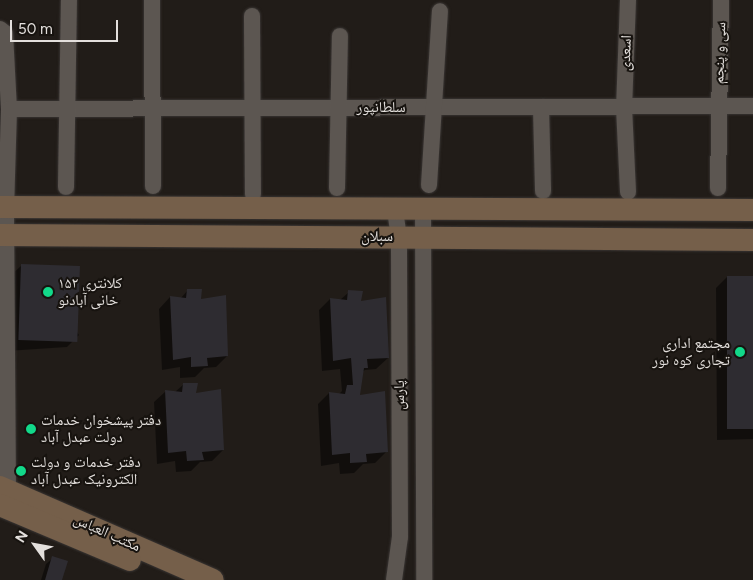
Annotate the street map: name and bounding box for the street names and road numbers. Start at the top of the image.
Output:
street label: سی و پنجم [710,22,730,84]
street label: اسعدی [616,35,636,71]
street label: سلطانپور [356,99,406,117]
street label: سبلان [361,228,393,246]
street label: پارس [391,380,409,410]
street label: مکتب العباس [71,510,143,556]

